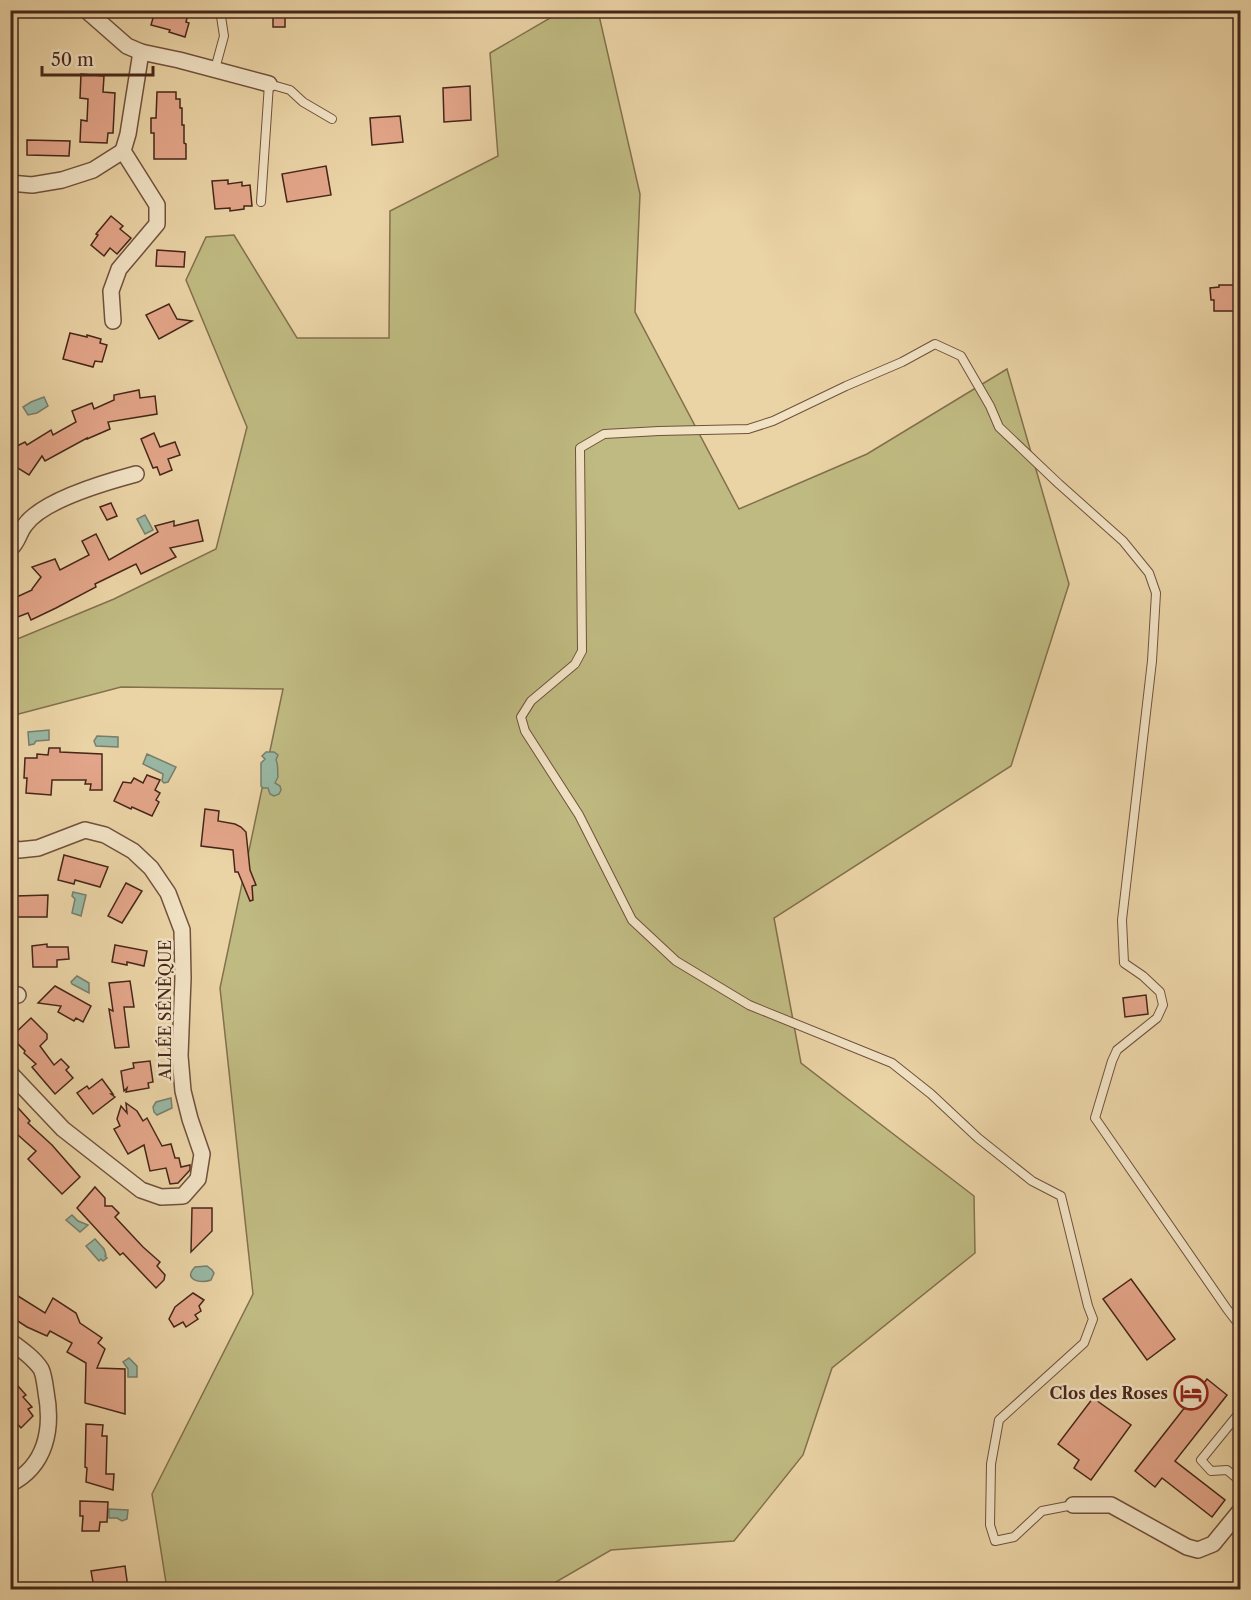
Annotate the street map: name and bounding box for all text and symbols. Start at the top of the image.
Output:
scale bar [42,39,153,77]
text: 50 m [51,49,94,71]
street label: ALLÉE SÉNÈQUE [155,940,175,1081]
hotel icon: Clos des Roses [1173,1375,1209,1411]
place label: Clos des Roses [1049,1383,1168,1403]

